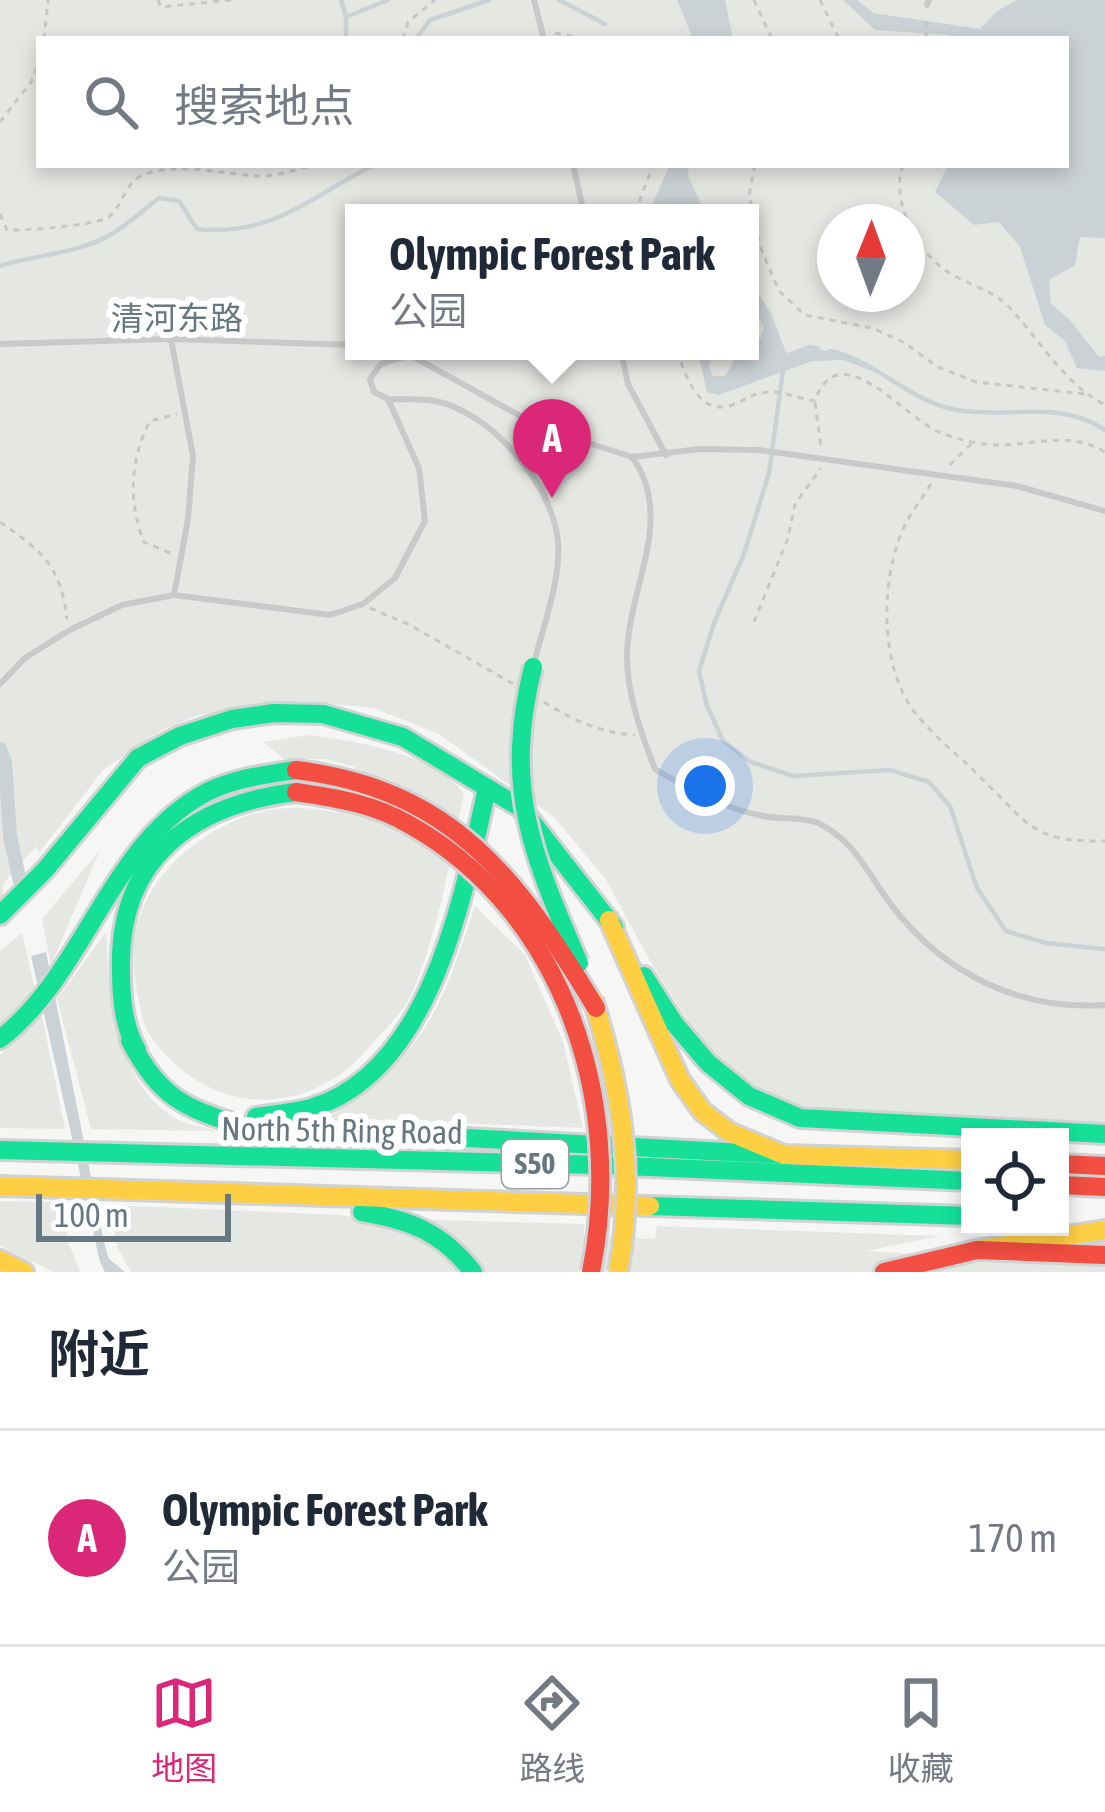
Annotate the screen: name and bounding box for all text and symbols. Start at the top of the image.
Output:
search box [36,36,1069,168]
icon: search [78,69,144,135]
text: 搜索地点 [174,80,354,132]
popup [345,204,759,360]
north arrow [817,204,925,312]
text: Olympic Forest Park [389,228,715,280]
text: 公园 [389,289,467,333]
street label: 清河东路 [111,299,243,337]
pin: A [513,399,591,498]
your location [675,756,735,816]
street label: North 5th Ring Road [221,1109,463,1151]
map controls [961,1128,1069,1236]
button: locate [961,1128,1069,1236]
road number: S50 [502,1140,568,1188]
scale bar [36,1188,231,1241]
text: 100 m [54,1196,129,1234]
text: 附近 [48,1324,150,1383]
text: Olympic Forest Park [162,1484,487,1536]
text: A [77,1516,97,1560]
text: 170 m [969,1516,1057,1560]
text: 公园 [162,1545,240,1589]
tab: 地图 [151,1670,217,1790]
tab: 路线 [519,1670,585,1790]
tab: 收藏 [888,1670,954,1790]

